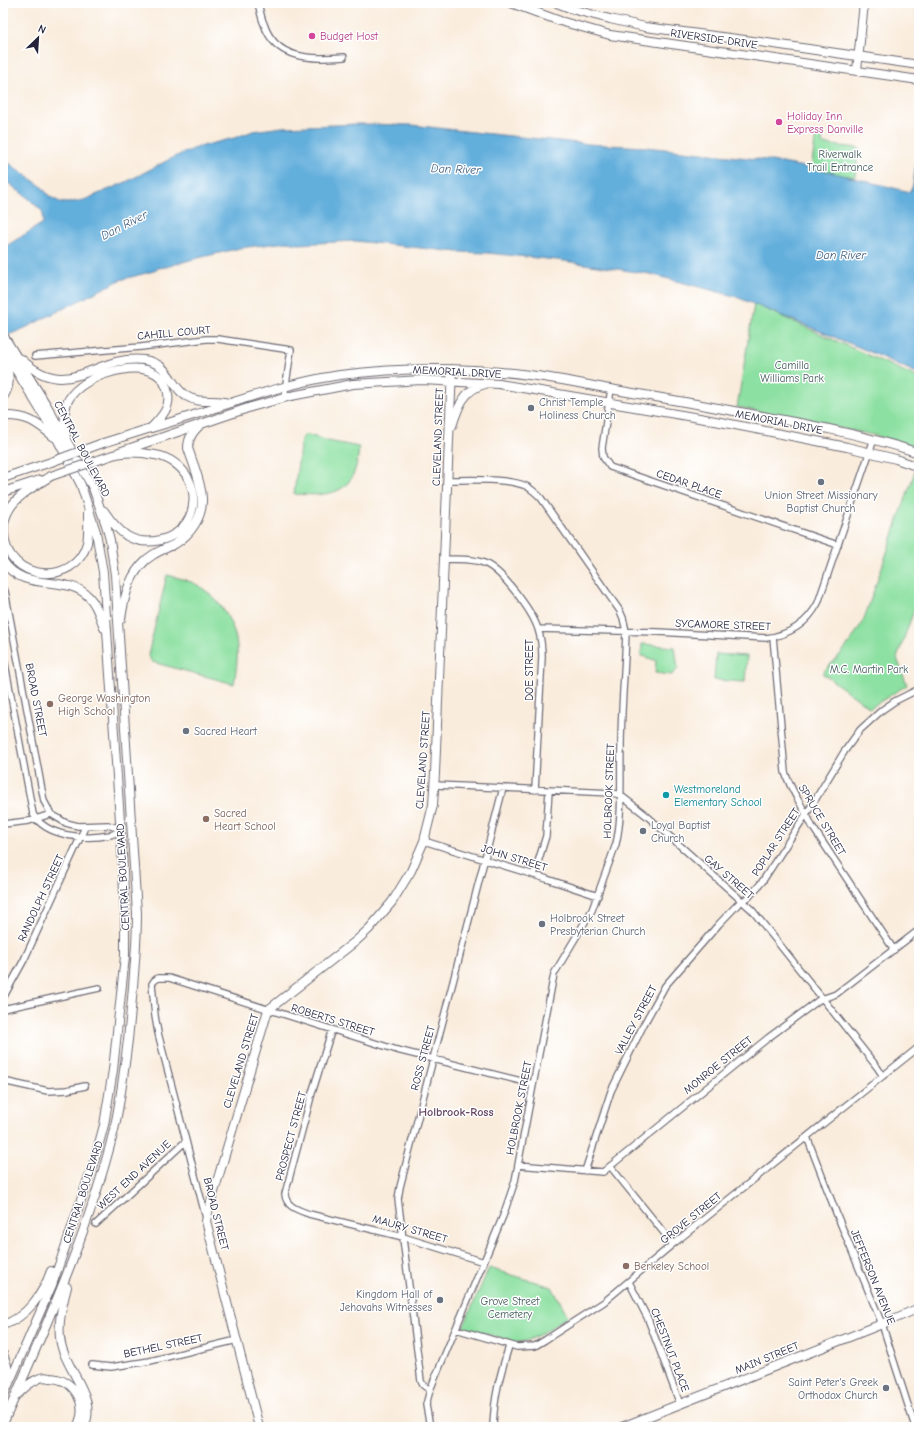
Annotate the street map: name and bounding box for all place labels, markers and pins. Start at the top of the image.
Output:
place label: Budget Host [320,30,379,43]
marker: Budget Host [307,31,317,41]
place label: Holiday Inn Express Danville [787,110,864,136]
marker: Holiday Inn Express Danville [774,117,784,127]
place label: Christ Temple Holiness Church [539,396,616,422]
marker: Christ Temple Holiness Church [526,403,536,413]
marker: Union Street Missionary Baptist Church [816,477,826,487]
place label: Union Street Missionary Baptist Church [764,489,878,515]
place label: George Washington High School [58,692,150,718]
marker: George Washington High School [45,699,55,709]
place label: Sacred Heart [194,725,258,738]
marker: Sacred Heart [181,726,191,736]
place label: Westmoreland Elementary School [674,783,762,809]
marker: Westmoreland Elementary School [661,790,671,800]
place label: Sacred Heart School [214,807,276,833]
marker: Sacred Heart School [201,814,211,824]
place label: Loyal Baptist Church [651,819,711,845]
marker: Loyal Baptist Church [638,826,648,836]
place label: Holbrook Street Presbyterian Church [550,912,645,938]
marker: Holbrook Street Presbyterian Church [537,919,547,929]
place label: Berkeley School [634,1260,709,1273]
marker: Berkeley School [621,1261,631,1271]
place label: Kingdom Hall of Jehovahs Witnesses [340,1288,433,1314]
marker: Kingdom Hall of Jehovahs Witnesses [435,1295,445,1305]
place label: Saint Peter's Greek Orthodox Church [788,1376,879,1402]
marker: Saint Peter's Greek Orthodox Church [881,1383,891,1393]

